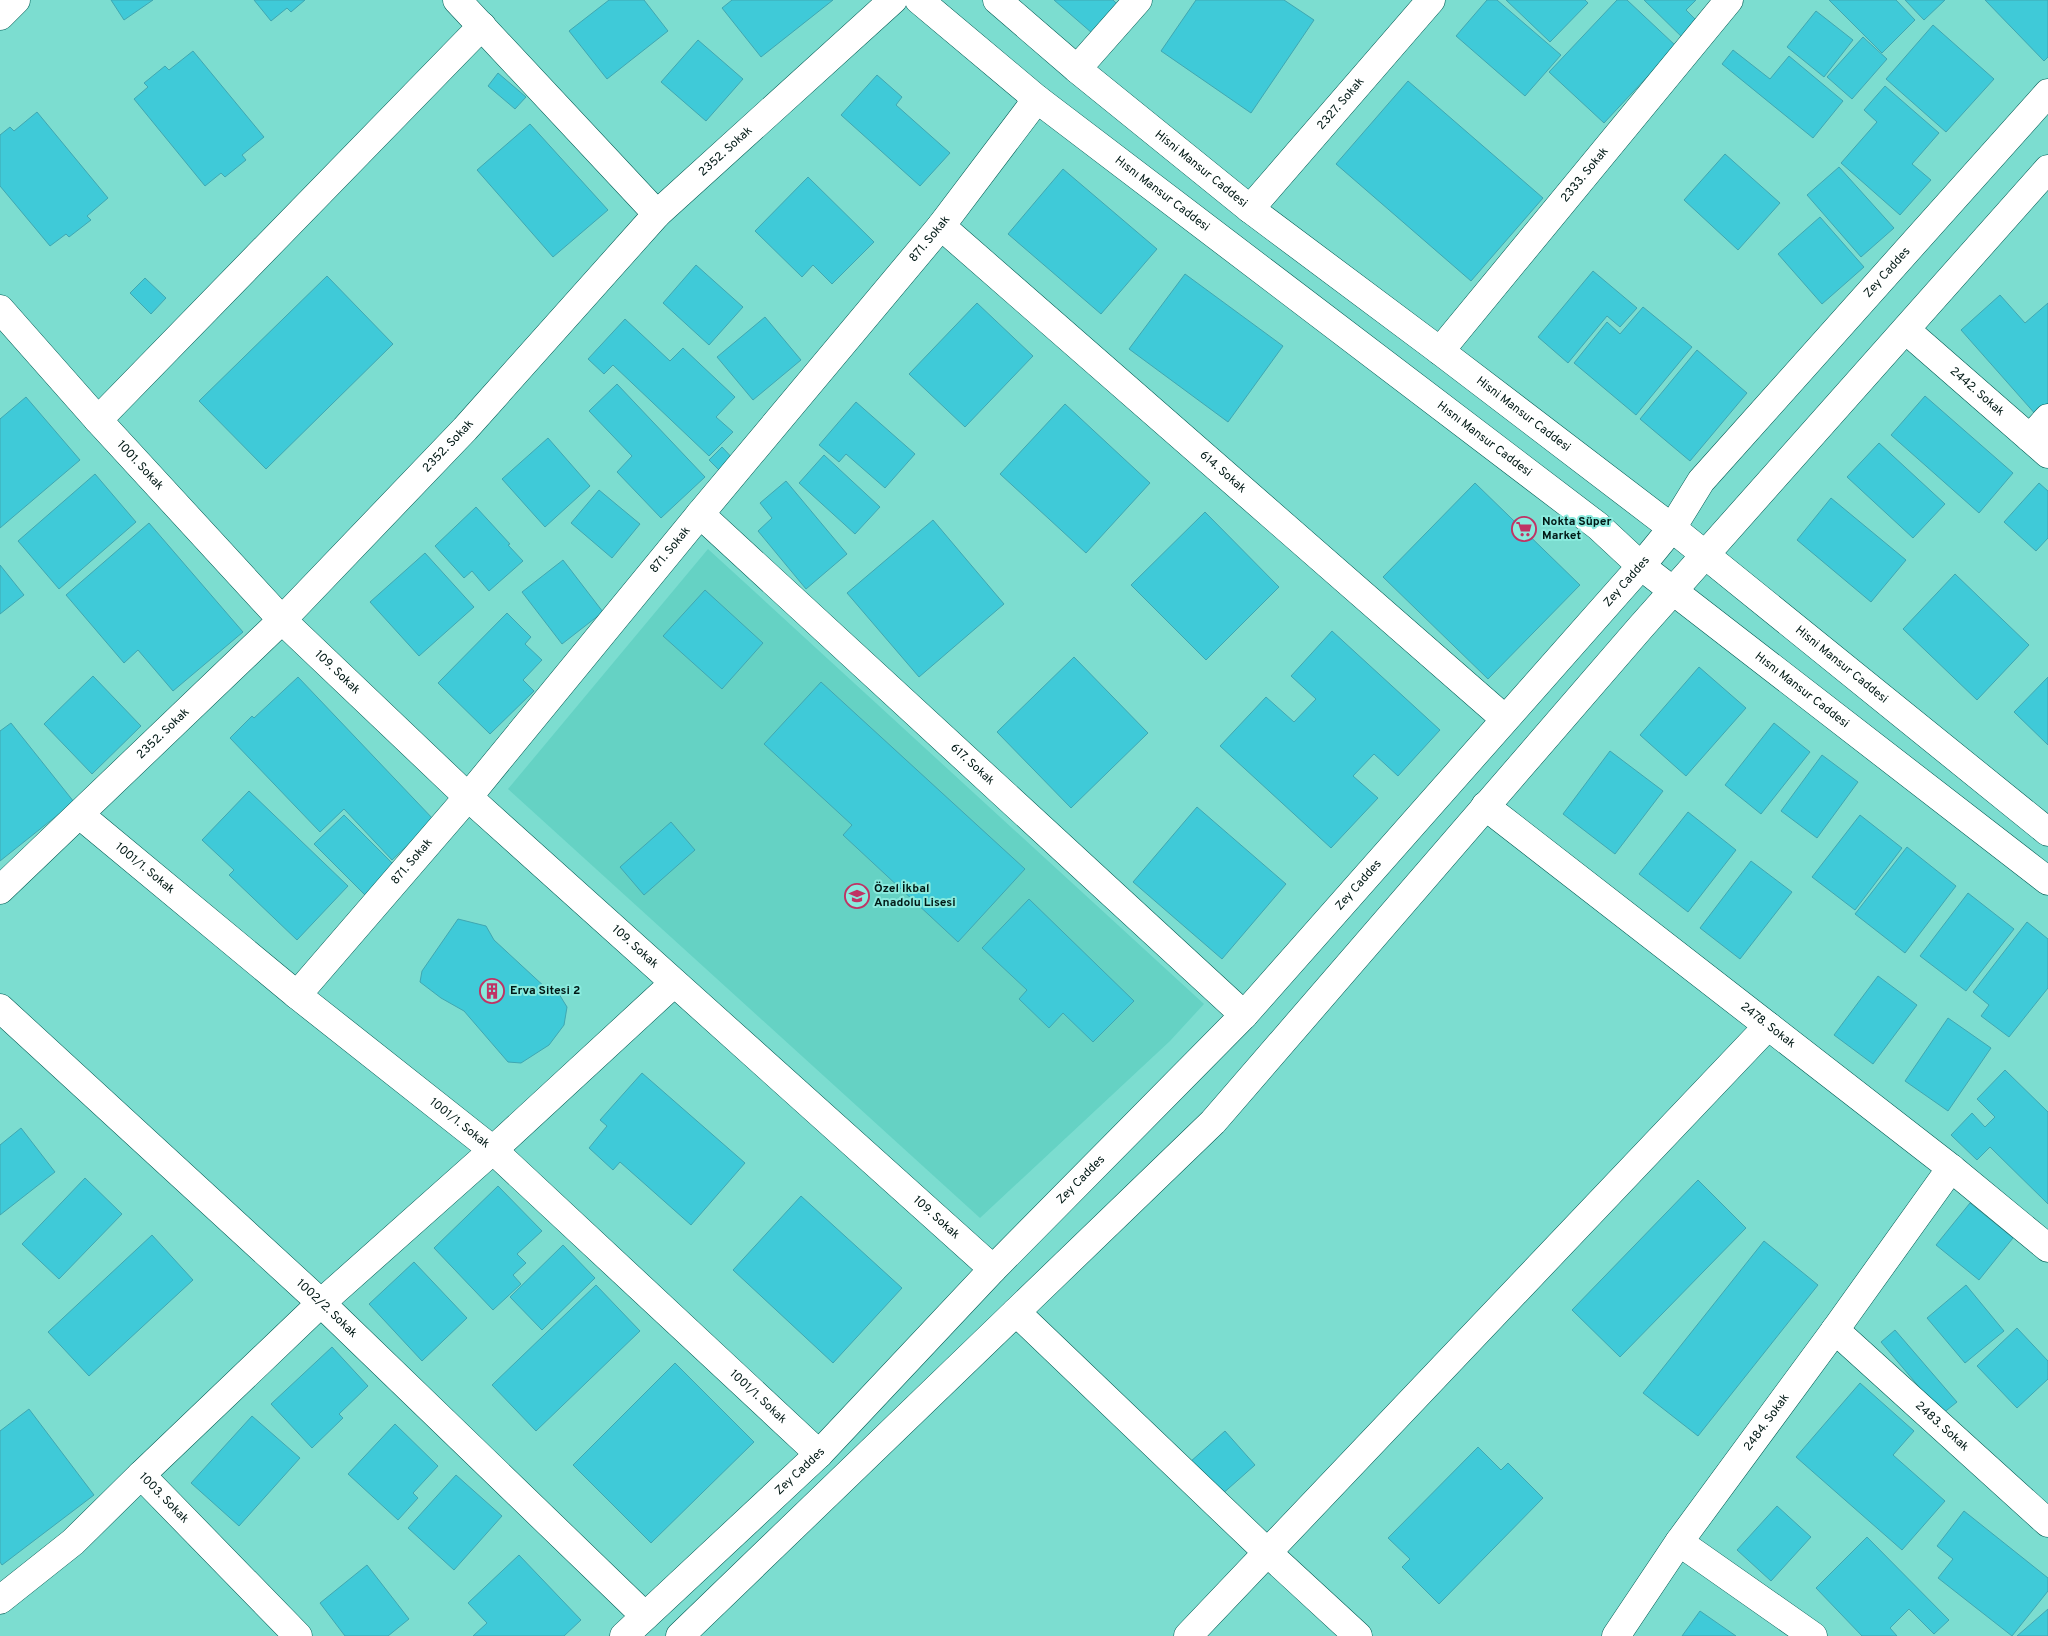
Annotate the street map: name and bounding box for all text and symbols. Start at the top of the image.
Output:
street label: 2327. Sokak [1314,74,1368,134]
street label: 2352. Sokak [695,123,756,180]
street label: Hisni Mansur Caddesi [1151,127,1251,212]
street label: 2333. Sokak [1557,144,1612,206]
street label: Hısnı Mansur Caddesi [1111,153,1213,235]
street label: 871. Sokak [906,212,954,266]
street label: Zey Caddes [1861,244,1914,301]
street label: 2442. Sokak [1946,364,2007,420]
street label: Hisni Mansur Caddesi [1473,373,1574,456]
street label: Hısnı Mansur Caddesi [1434,398,1535,481]
street label: 2352. Sokak [419,416,477,476]
street label: 1001. Sokak [113,437,167,494]
street label: 614. Sokak [1196,447,1249,497]
place label: Nokta Süper Market [1542,514,1612,544]
supermarket icon: Nokta Süper Market [1511,516,1537,542]
street label: 871. Sokak [647,523,694,577]
street label: Zey Caddes [1600,553,1654,611]
street label: Hisni Mansur Caddesi [1792,623,1891,707]
street label: 109. Sokak [311,647,363,698]
street label: Hısnı Mansur Caddesi [1751,649,1852,732]
street label: 2352. Sokak [133,705,193,763]
street label: 617. Sokak [947,740,998,789]
street label: 871. Sokak [388,835,436,888]
street label: 1001/1. Sokak [112,839,178,898]
street label: Zey Caddes [1332,856,1385,914]
place label: Özel İkbal Anadolu Lisesi [874,881,956,911]
school or university icon: Özel İkbal Anadolu Lisesi [844,883,870,909]
street label: 109. Sokak [608,922,662,972]
building icon: Erva Sitesi 2 [479,978,505,1004]
place label: Erva Sitesi 2 [510,983,580,999]
street label: 2478. Sokak [1737,999,1799,1052]
street label: 1001/1. Sokak [426,1095,493,1152]
street label: Zey Caddes [1053,1152,1109,1208]
street label: 109. Sokak [909,1193,963,1243]
street label: 1002/2. Sokak [293,1276,361,1342]
street label: 1001/1. Sokak [726,1366,790,1428]
street label: 2484. Sokak [1740,1391,1793,1454]
street label: 2483. Sokak [1911,1398,1972,1455]
street label: Zey Caddes [772,1444,829,1499]
street label: 1003. Sokak [135,1469,192,1527]

